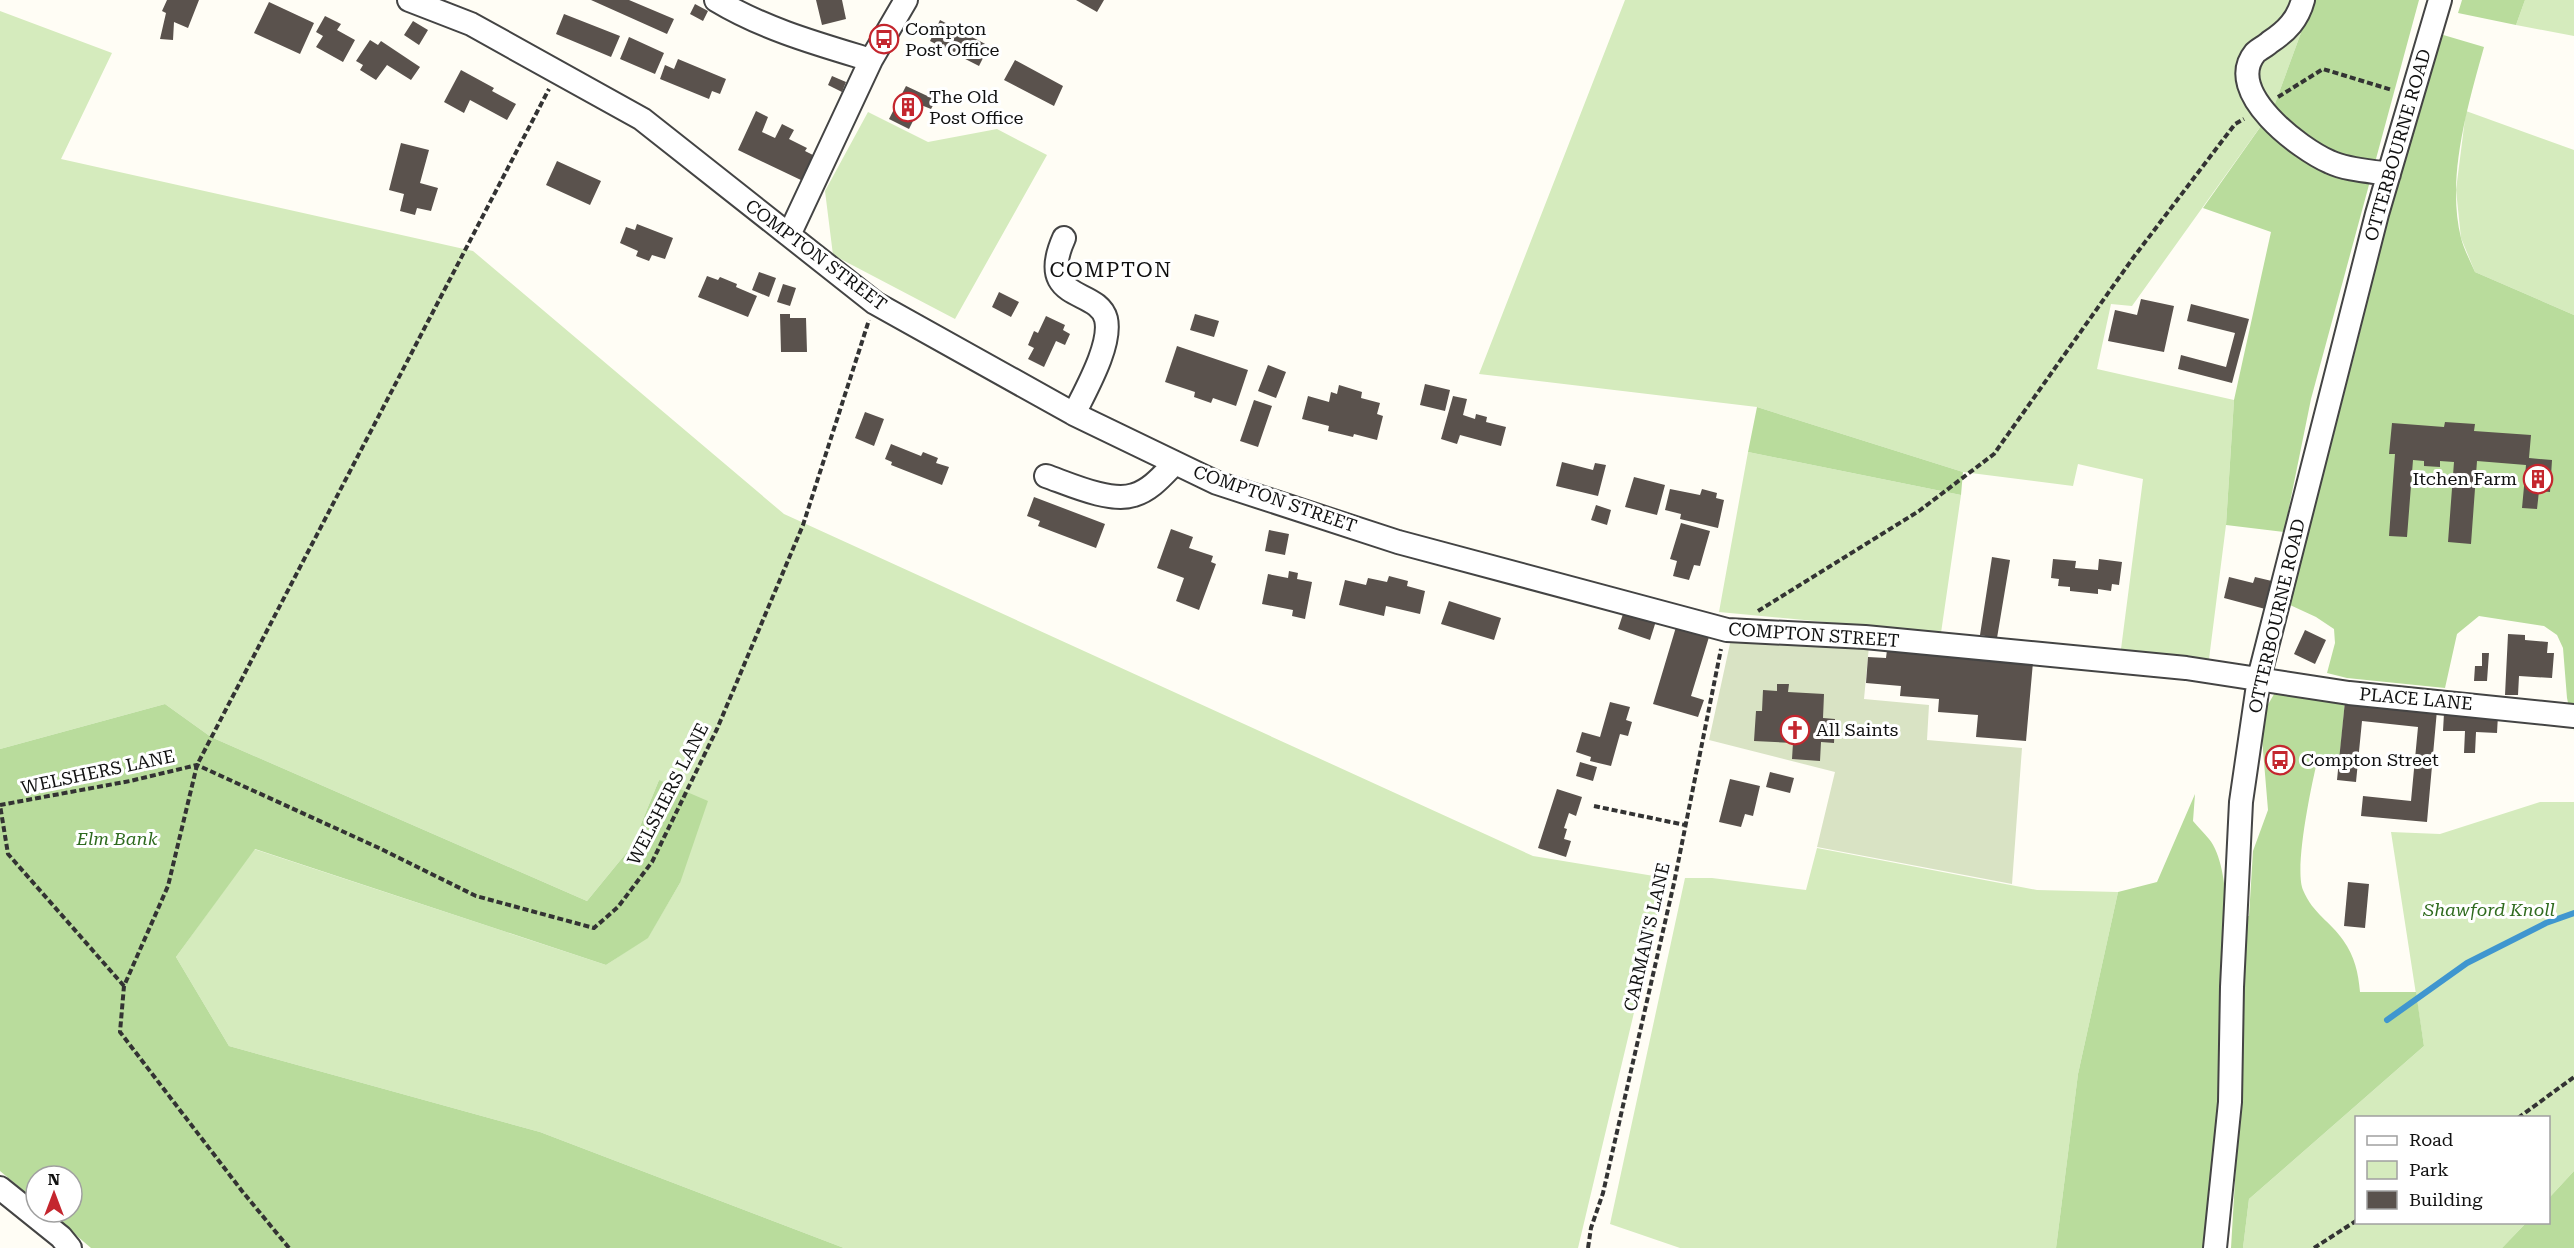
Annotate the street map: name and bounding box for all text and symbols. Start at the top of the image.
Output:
place label: Compton Post Office [905,18,999,60]
bus stop icon: Compton Post Office [868,23,900,55]
street label: OTTERBOURNE ROAD [2360,46,2435,243]
place label: The Old Post Office [929,86,1023,128]
building icon: The Old Post Office [892,91,924,123]
street label: COMPTON STREET [741,195,891,315]
district label: COMPTON [1049,258,1173,282]
street label: COMPTON STREET [1191,461,1360,536]
building icon: Itchen Farm [2522,463,2554,495]
place label: Itchen Farm [2413,468,2517,489]
street label: OTTERBOURNE ROAD [2244,517,2309,715]
street label: COMPTON STREET [1728,618,1900,651]
street label: PLACE LANE [2359,683,2474,714]
church icon: All Saints [1779,714,1811,746]
street label: WELSHERS LANE [623,719,712,868]
place label: All Saints [1816,719,1898,740]
bus stop icon: Compton Street [2264,744,2296,776]
street label: WELSHERS LANE [19,745,177,798]
place label: Compton Street [2301,749,2439,770]
park label: Elm Bank [75,828,158,849]
street label: CARMAN'S LANE [1619,861,1674,1013]
park label: Shawford Knoll [2422,899,2555,920]
legend [2355,1116,2550,1224]
text: Road [2409,1129,2454,1150]
text: Park [2409,1159,2449,1180]
north arrow [24,1164,84,1224]
text: N [48,1170,60,1189]
text: Building [2409,1189,2483,1210]

